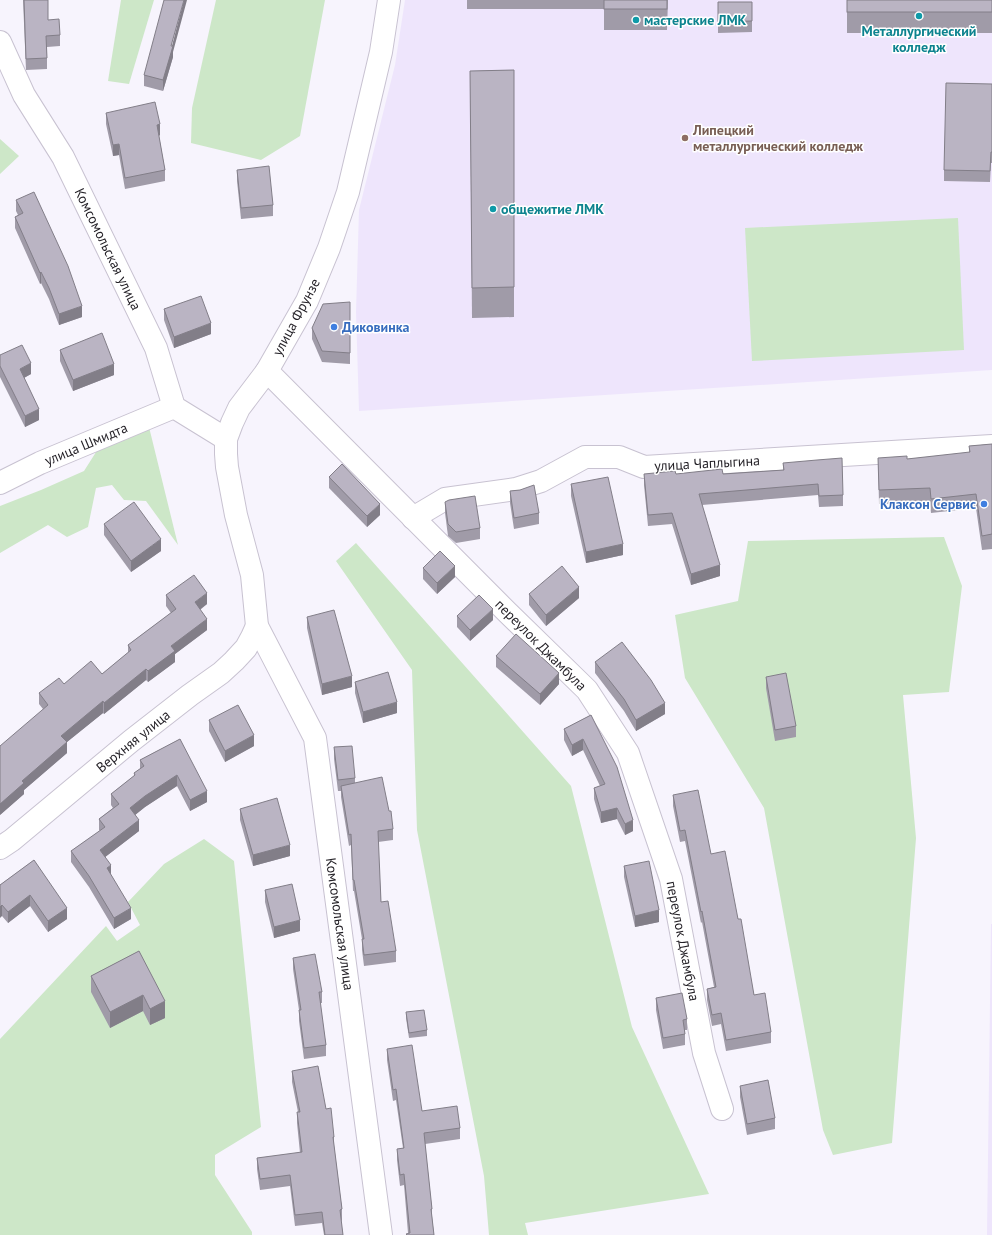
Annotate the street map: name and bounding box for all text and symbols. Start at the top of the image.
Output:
place label: мастерские ЛМК [644,11,747,29]
marker: Металлургический колледж [914,11,924,21]
marker: мастерские ЛМК [631,15,641,25]
place label: Металлургический колледж [862,22,976,56]
place label: Липецкий металлургический колледж [692,121,863,155]
marker: Липецкий металлургический колледж [680,133,690,143]
street label: Комсомольская улица [71,185,145,313]
place label: общежитие ЛМК [501,200,604,218]
marker: общежитие ЛМК [488,204,498,214]
street label: улица Фрунзе [268,275,324,359]
place label: Диковинка [342,318,410,336]
marker: Диковинка [329,322,339,332]
street label: улица Шмидта [42,418,130,470]
street label: улица Чаплыгина [654,451,760,475]
place label: Клаксон Сервис [880,495,976,513]
marker: Клаксон Сервис [979,499,989,509]
street label: переулок Джамбула [491,595,591,695]
street label: Верхняя улица [92,706,174,776]
street label: Комсомольская улица [322,857,358,991]
street label: переулок Джамбула [663,879,704,1003]

